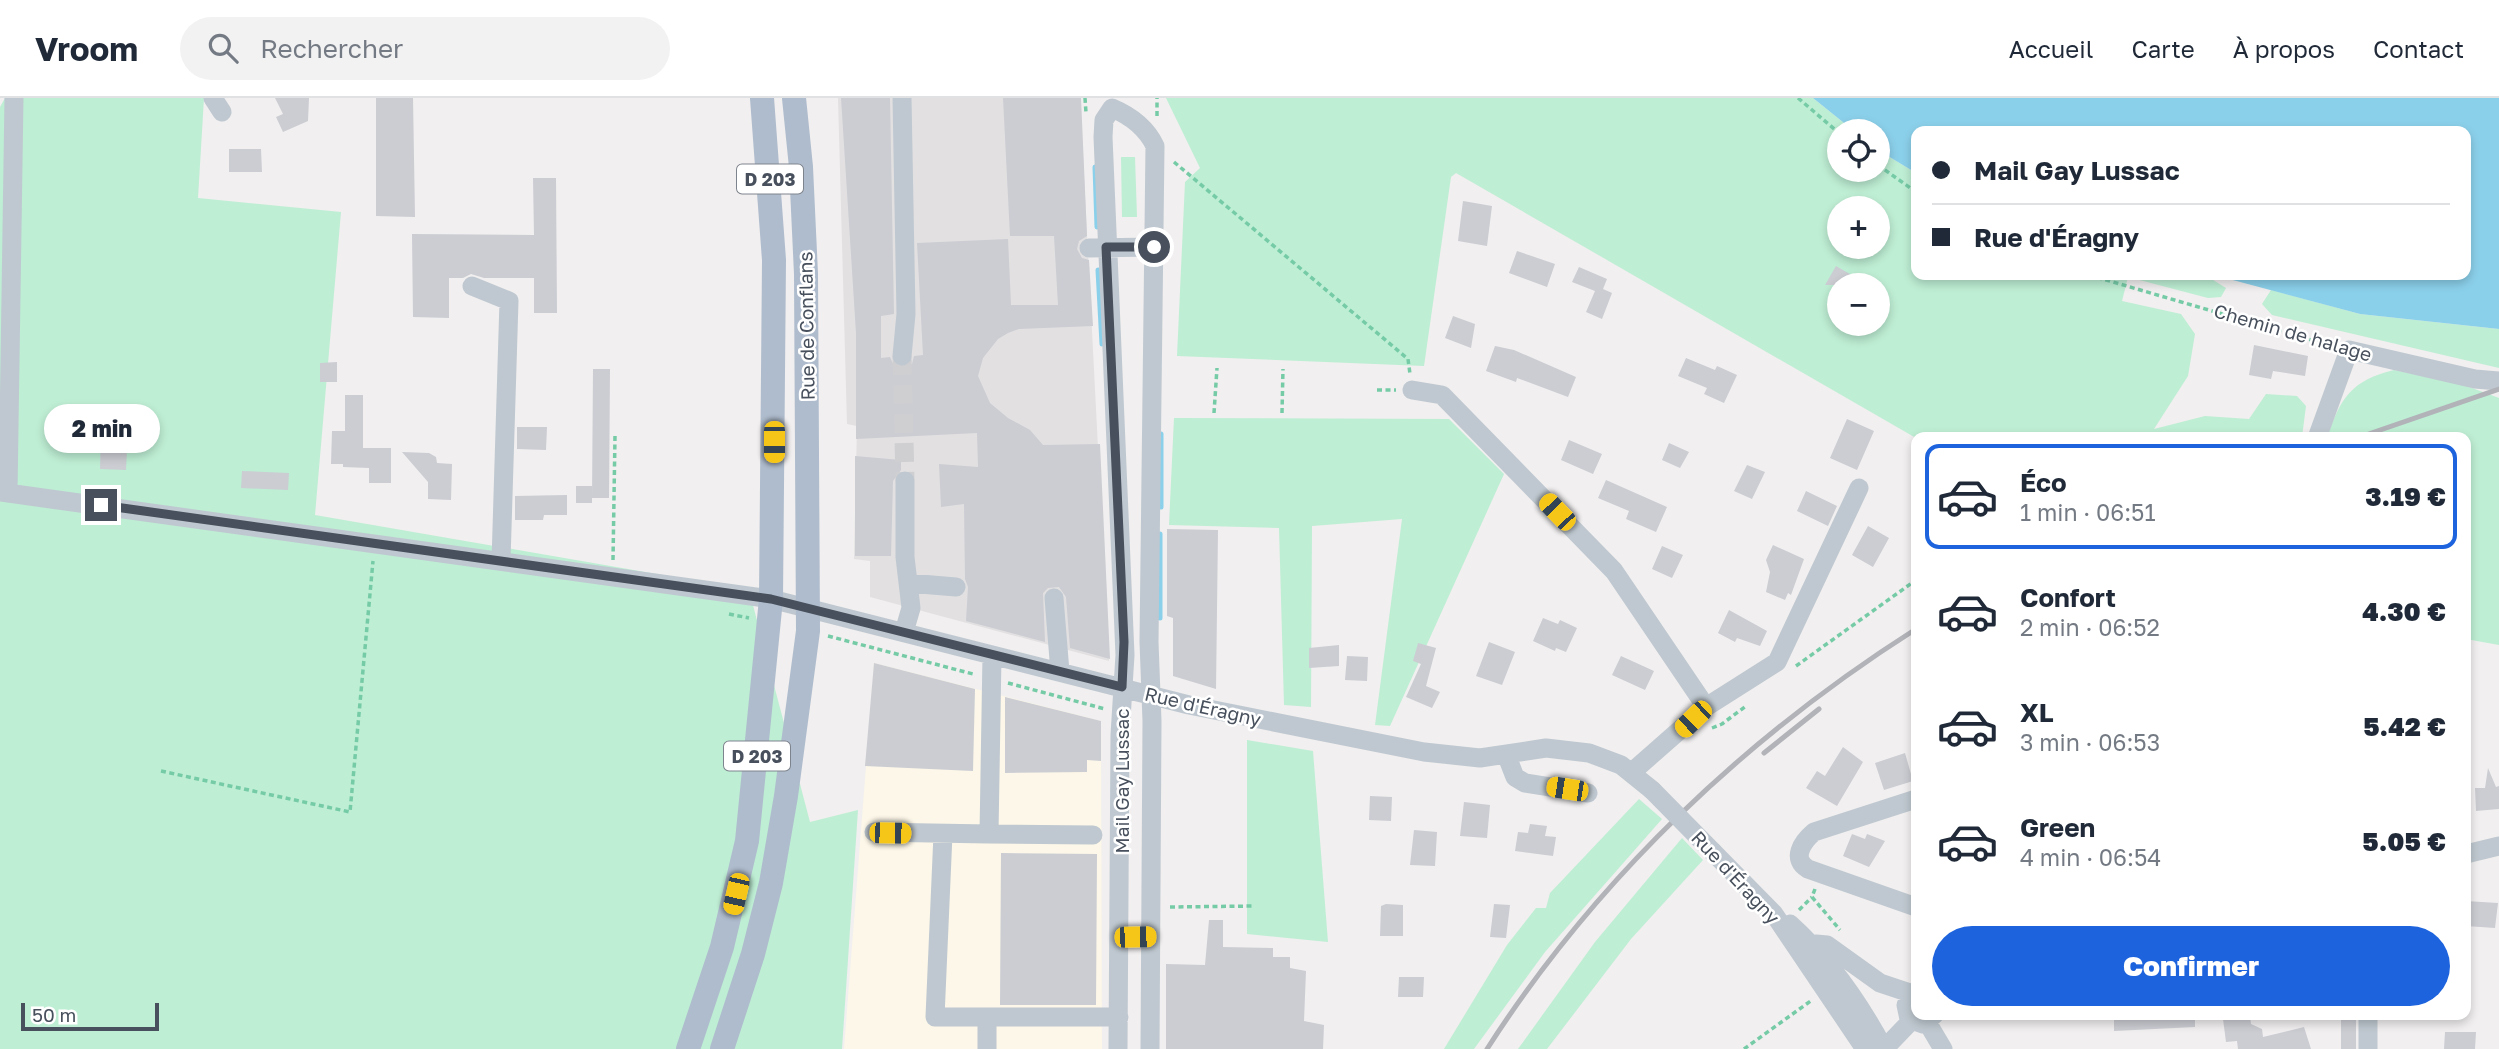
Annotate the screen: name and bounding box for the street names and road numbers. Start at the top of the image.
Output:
road number: D 203 [737,164,803,194]
street label: Rue de Conflans [793,251,819,401]
street label: Chemin de halage [2211,298,2375,366]
street label: Rue d'Éragny [1143,681,1264,731]
street label: Mail Gay Lussac [1110,708,1133,854]
road number: D 203 [724,742,790,770]
street label: Rue d'Éragny [1687,826,1785,929]

